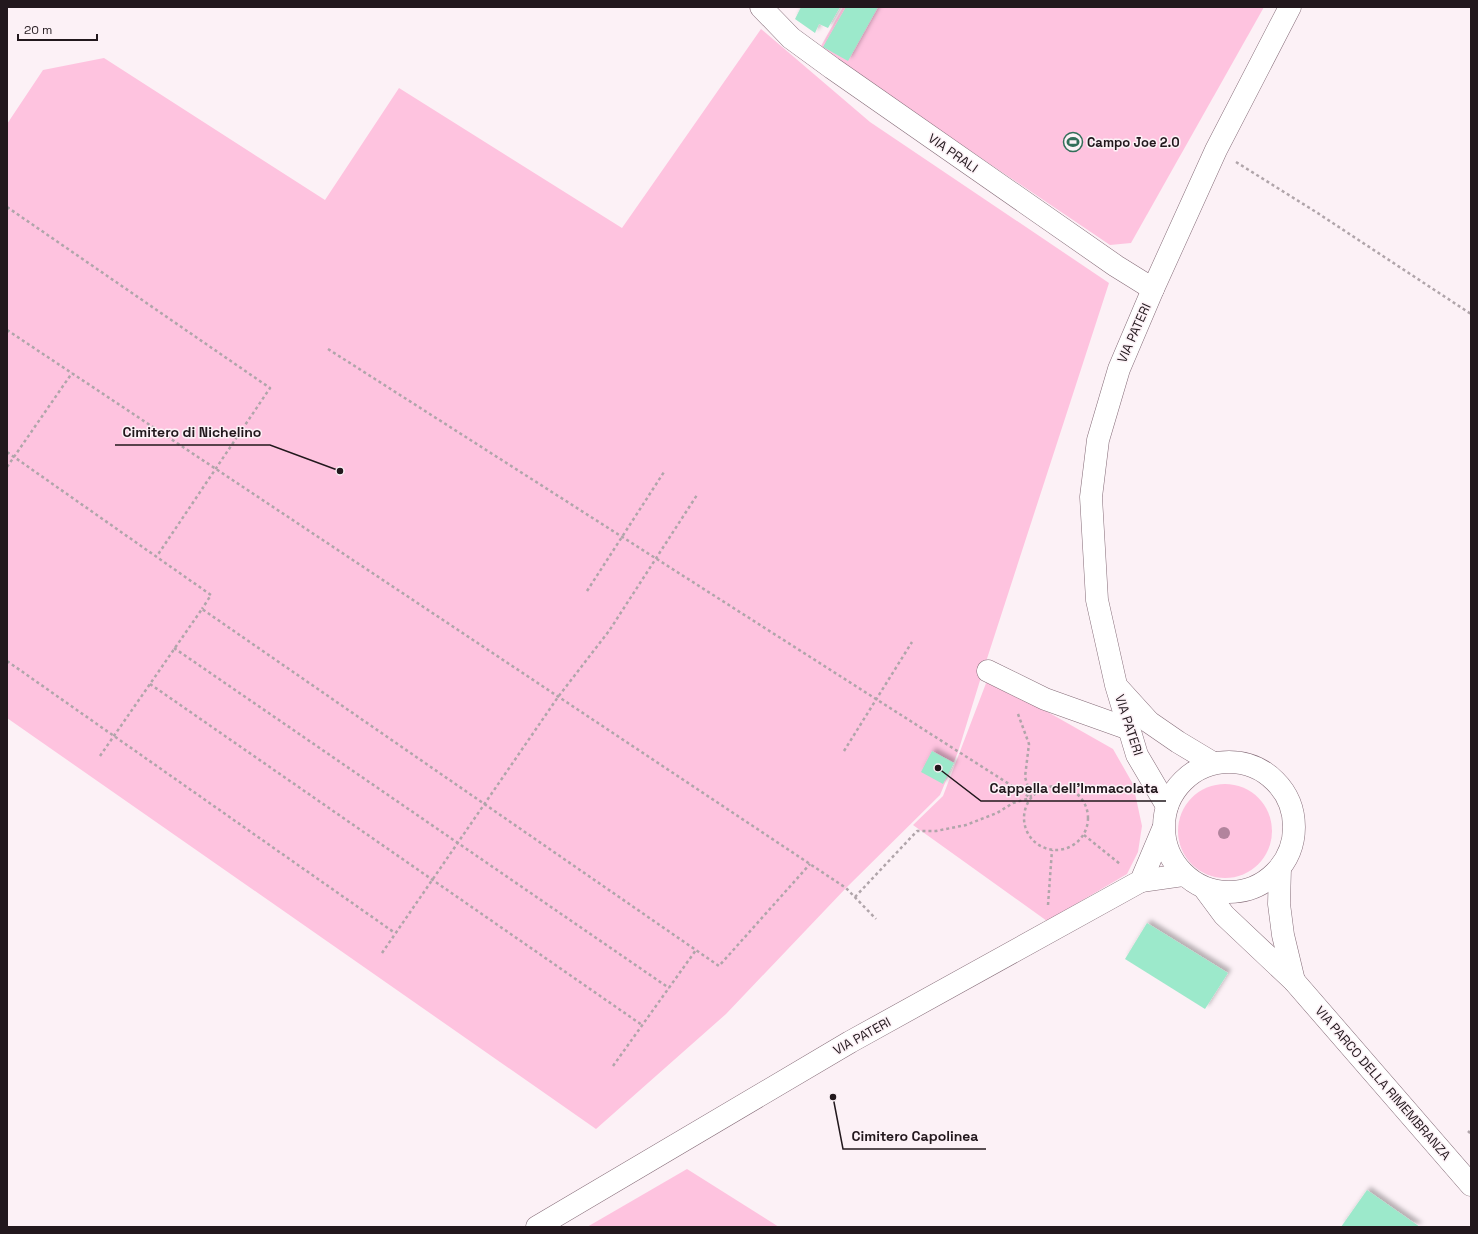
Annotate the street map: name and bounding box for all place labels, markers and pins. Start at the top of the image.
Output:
sports icon: Campo Joe 2.0 [1062,131,1084,153]
place label: Campo Joe 2.0 [1087,134,1180,151]
callout: Cimitero di Nichelino [115,419,270,445]
callout: Cappella dell'Immacolata [981,775,1166,801]
callout: Cimitero Capolinea [843,1123,986,1149]

